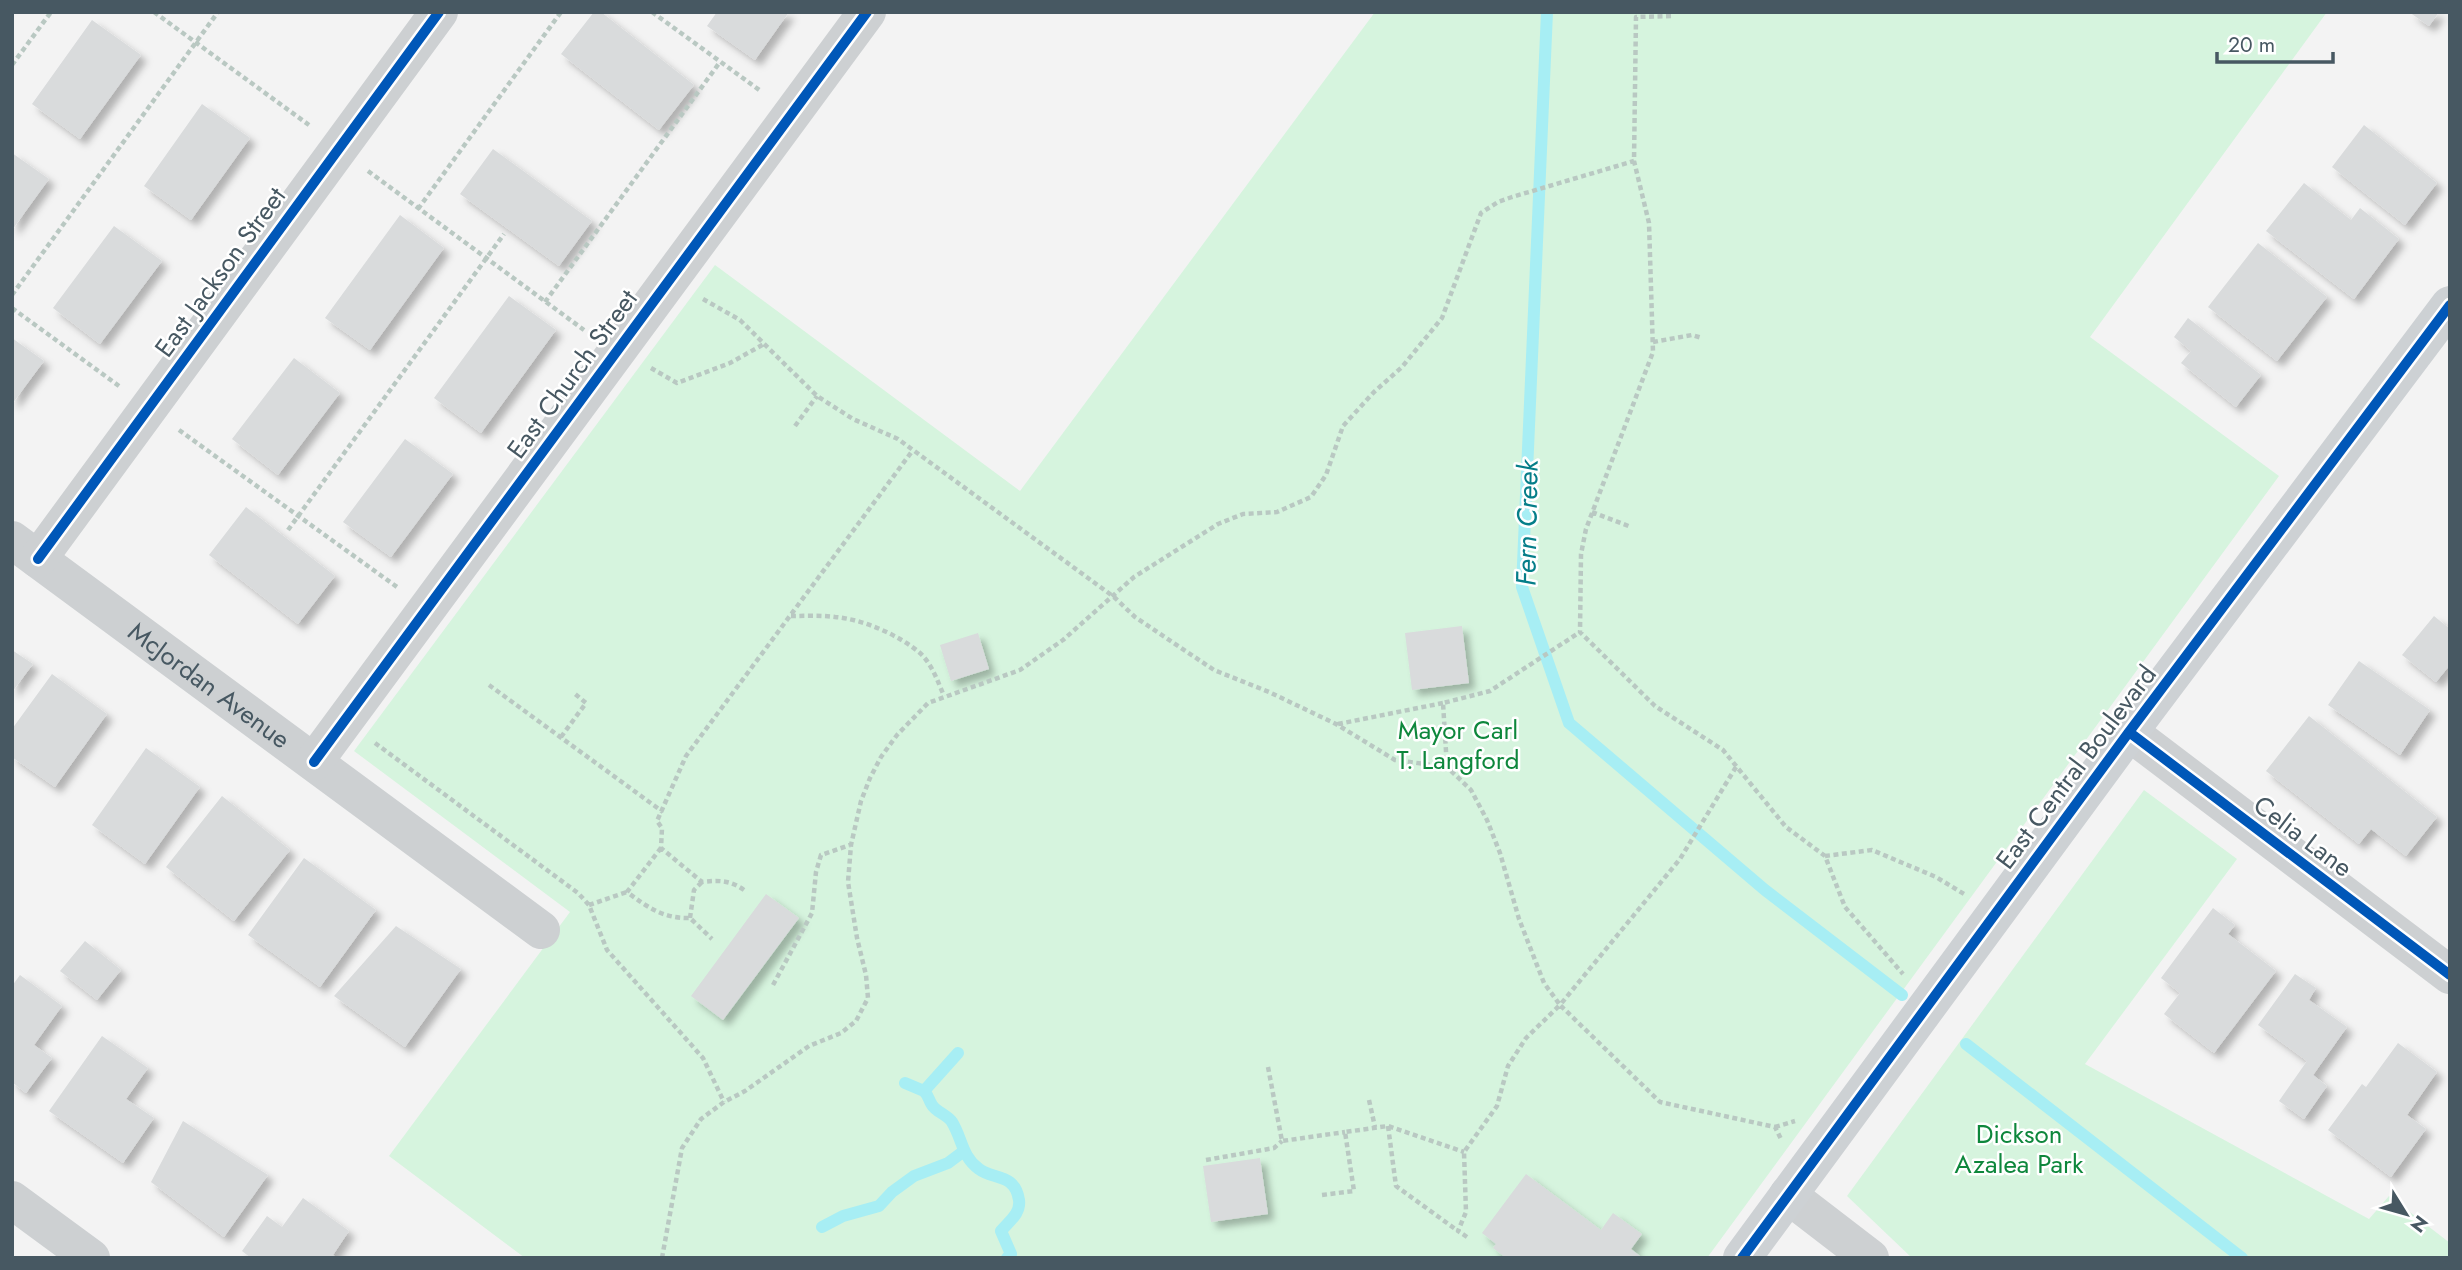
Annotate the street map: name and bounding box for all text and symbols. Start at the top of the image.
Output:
scale bar [2217,21,2332,65]
text: 20 m [2228,30,2275,60]
street label: East Jackson Street [145,178,295,365]
street label: East Church Street [498,281,647,466]
water label: Fern Creek [1505,459,1549,586]
street label: McJordan Avenue [120,613,298,758]
street label: East Central Boulevard [1987,657,2165,877]
park label: Mayor Carl T. Langford [1396,711,1520,779]
street label: Celia Lane [2245,786,2361,886]
park label: Dickson Azalea Park [1955,1115,2084,1183]
north arrow [2371,1179,2441,1249]
text: N [2404,1210,2435,1238]

